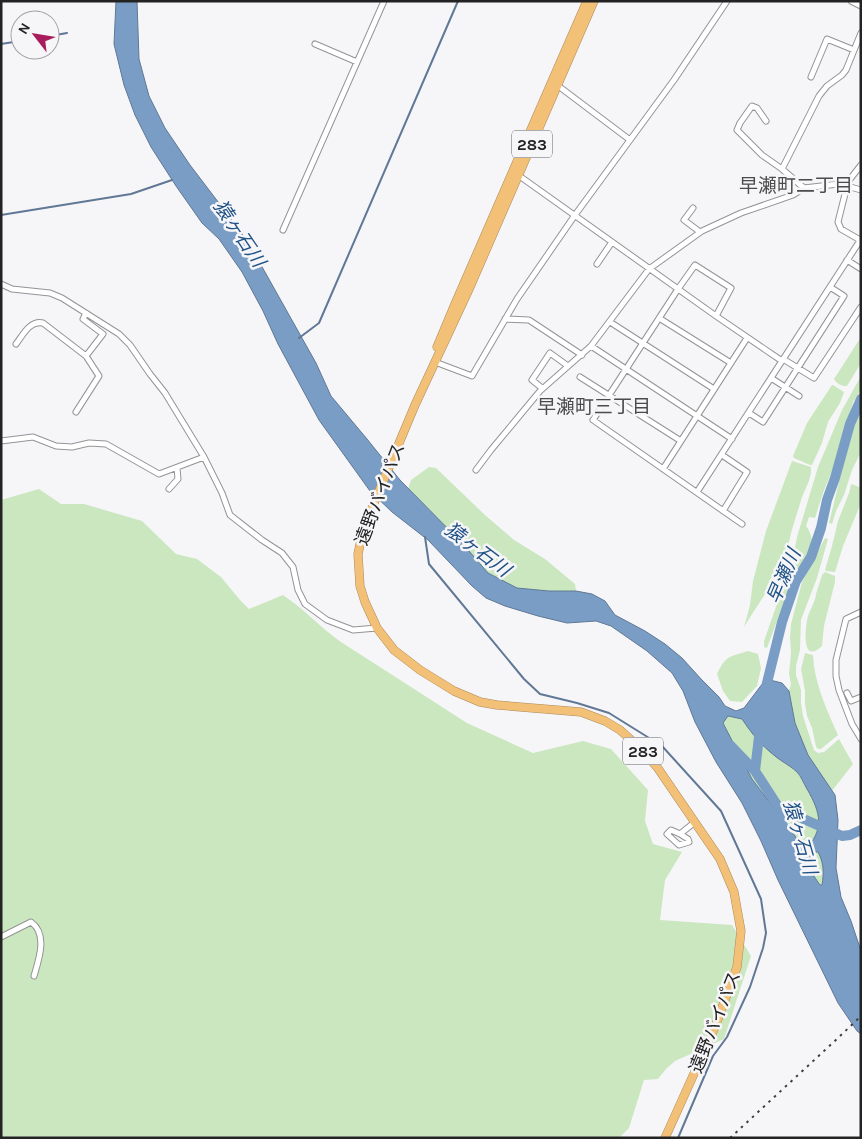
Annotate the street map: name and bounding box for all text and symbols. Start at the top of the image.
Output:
north arrow [10,10,60,60]
text: N [14,20,34,37]
road number: 283 [512,130,552,158]
district label: 早瀬町二丁目 [739,175,853,197]
water label: 猿ヶ石川 [209,196,271,273]
district label: 早瀬町三丁目 [537,396,651,418]
street label: 遠野バイパス [350,440,410,548]
water label: 猿ヶ石川 [440,518,516,583]
water label: 早瀬川 [763,544,806,607]
road number: 283 [623,738,663,764]
water label: 猿ヶ石川 [779,798,822,879]
street label: 遠野バイパス [685,968,745,1076]

